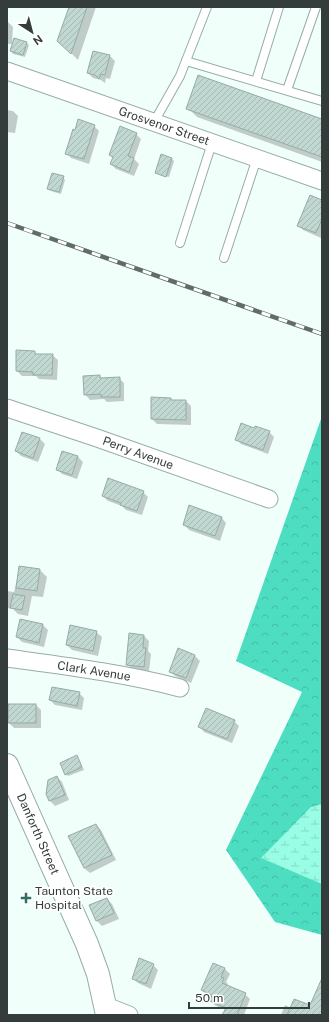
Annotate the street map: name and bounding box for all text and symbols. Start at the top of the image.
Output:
north arrow [12,12,52,52]
text: N [31,33,45,47]
street label: Grosvenor Street [117,104,212,148]
street label: Perry Avenue [101,434,176,472]
street label: Clark Avenue [56,658,132,684]
street label: Danforth Street [14,791,62,877]
place label: Taunton State Hospital [35,884,113,912]
marker: Taunton State Hospital [20,892,32,904]
scale bar [189,984,309,1010]
text: 50 m [195,991,223,1005]

